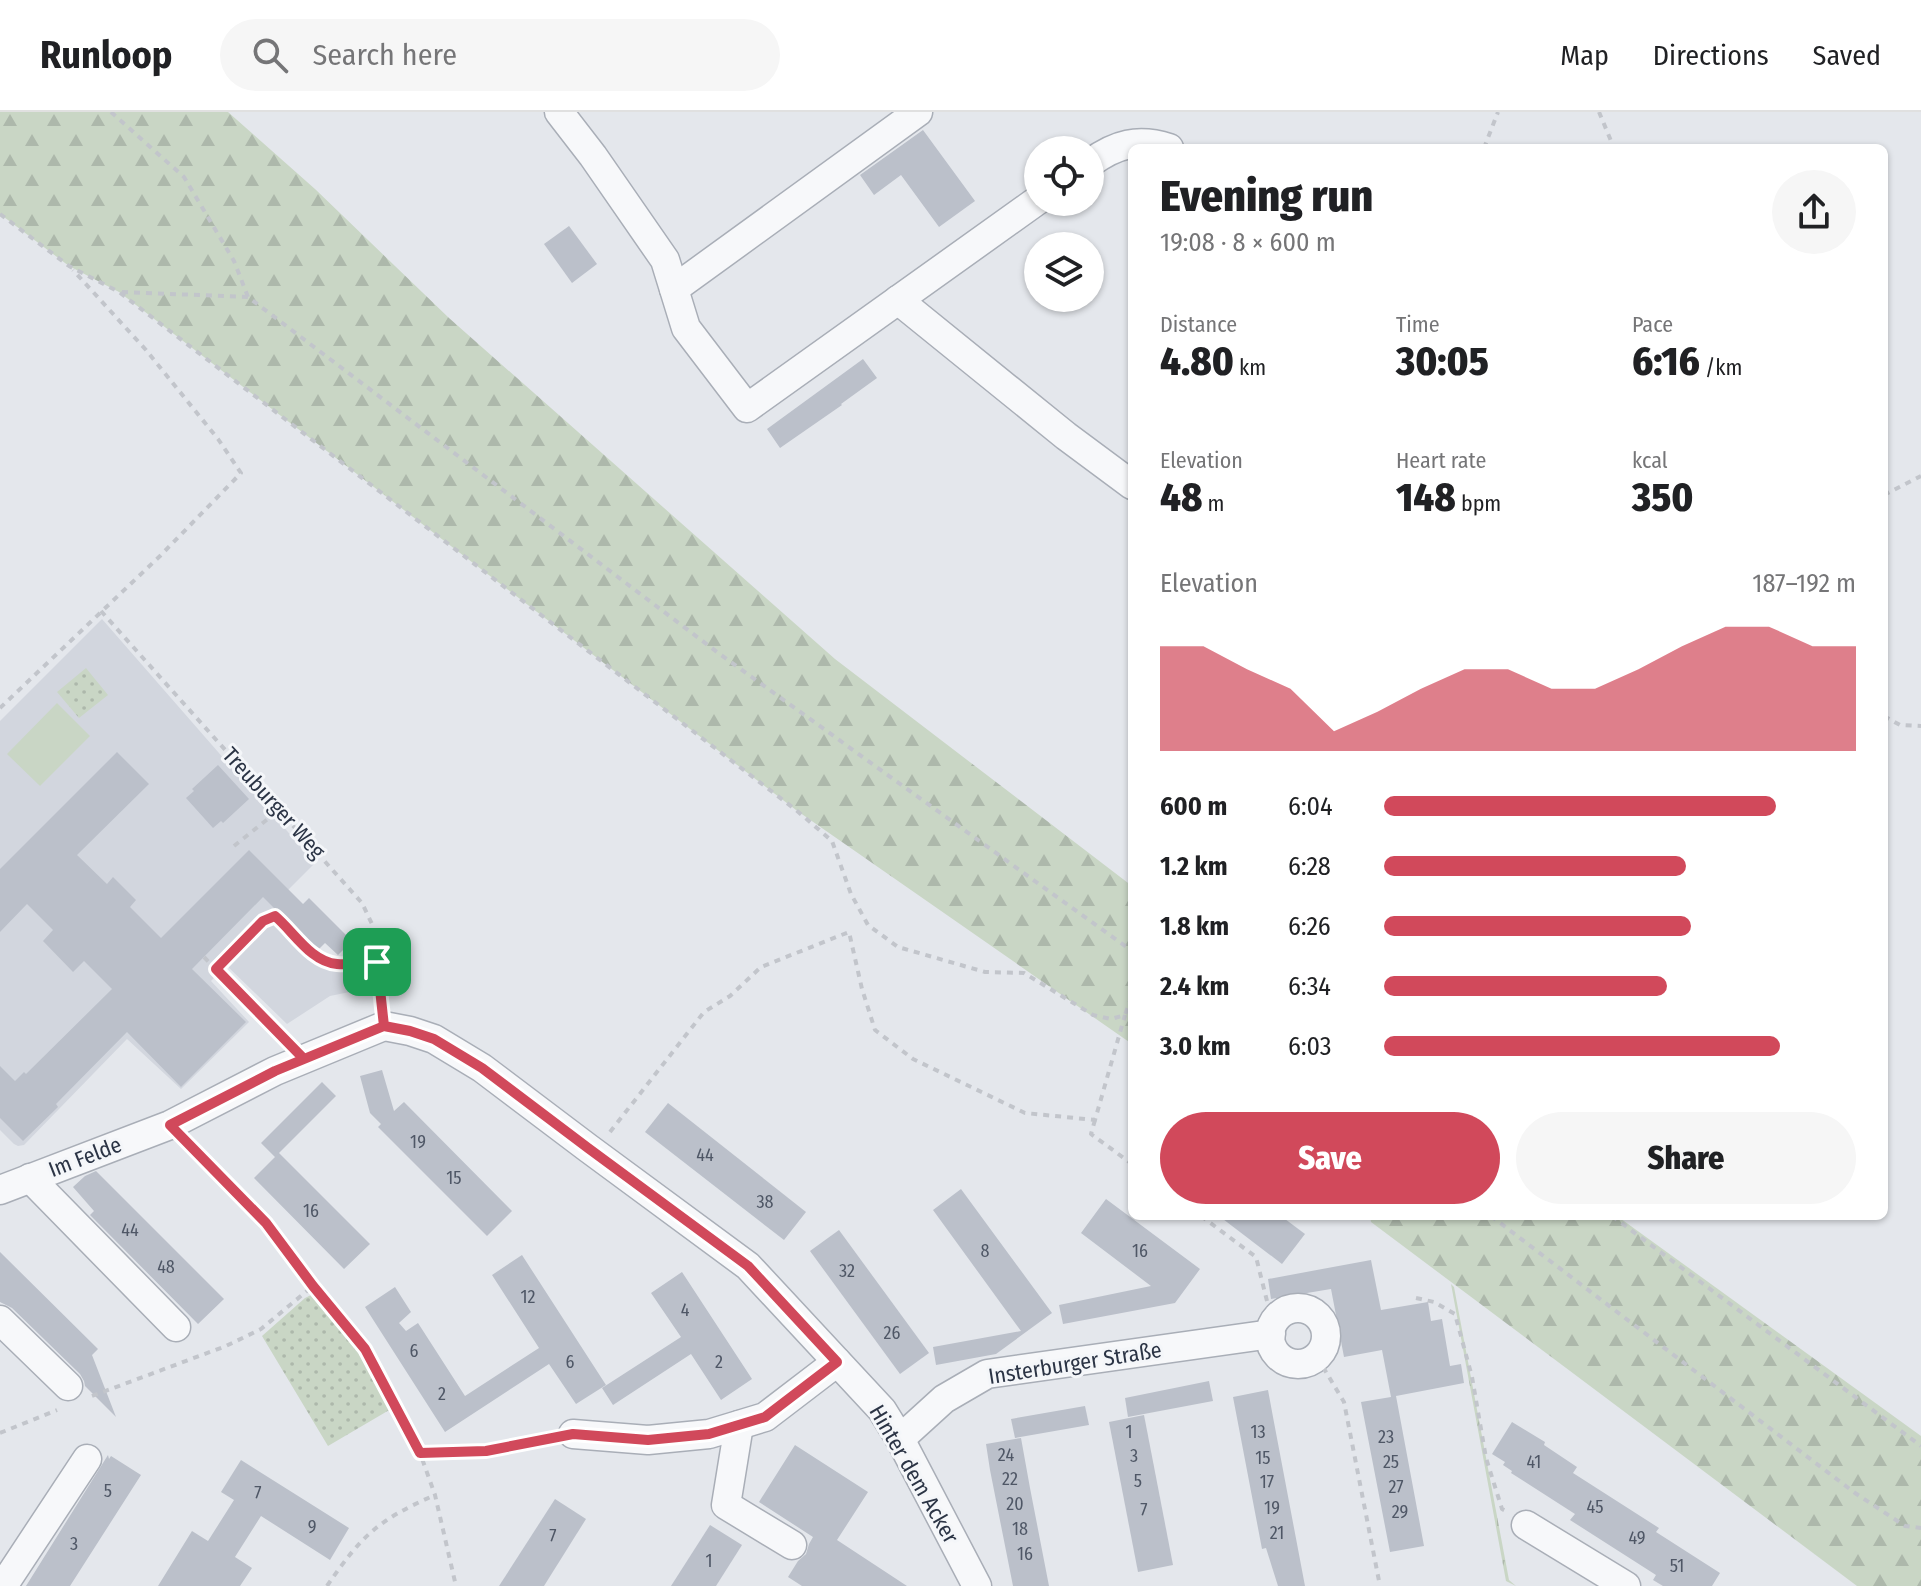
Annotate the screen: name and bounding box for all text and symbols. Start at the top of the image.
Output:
search box [220,19,780,91]
text: Runloop [40,32,172,78]
icon: search [248,33,292,77]
text: Search here [312,37,457,73]
text: Map [1560,39,1609,72]
text: Directions [1653,39,1769,72]
text: Saved [1813,39,1881,72]
map controls [1024,136,1104,312]
button: locate [1024,136,1104,216]
text: Evening run [1160,170,1373,223]
button: share [1772,170,1856,254]
text: 19:08 · 8 × 600 m [1160,227,1336,258]
button: layers [1024,232,1104,312]
text: Distance [1160,311,1237,338]
text: Time [1396,311,1440,338]
text: Pace [1632,311,1673,338]
text: 4.80 [1160,338,1234,386]
text: 30:05 [1396,338,1489,386]
text: 6:16 [1632,338,1700,386]
text: km [1234,354,1266,381]
text: /km [1700,354,1742,381]
text: Elevation [1160,447,1243,474]
text: Heart rate [1396,447,1486,474]
text: kcal [1632,447,1668,474]
text: 48 [1160,474,1202,522]
text: 148 [1396,474,1456,522]
text: 350 [1632,474,1693,522]
text: m [1202,490,1225,517]
text: bpm [1456,490,1501,517]
text: Elevation [1160,568,1258,599]
text: 187–192 m [1752,568,1856,599]
street label: Treuburger Weg [217,742,332,865]
text: 600 m [1160,791,1227,822]
text: 6:04 [1288,791,1333,822]
text: 1.2 km [1160,851,1227,882]
text: 6:28 [1288,851,1331,882]
text: 1.8 km [1160,911,1229,942]
text: 6:26 [1288,911,1331,942]
pin [343,928,411,996]
icon: arrive [355,940,399,984]
text: 2.4 km [1160,971,1229,1002]
text: 6:34 [1288,971,1331,1002]
text: 3.0 km [1160,1031,1231,1062]
text: 6:03 [1288,1031,1331,1062]
button: Save [1160,1112,1500,1204]
button: Share [1516,1112,1856,1204]
street label: Im Felde [45,1131,125,1183]
house number: 19 [410,1131,426,1153]
house number: 44 [696,1144,714,1166]
house number: 15 [446,1167,462,1189]
house number: 38 [756,1191,774,1213]
house number: 16 [303,1200,319,1222]
house number: 44 [121,1219,139,1241]
house number: 8 [981,1240,990,1262]
house number: 16 [1132,1240,1148,1262]
house number: 48 [157,1256,175,1278]
house number: 32 [839,1260,855,1282]
house number: 12 [521,1286,536,1308]
house number: 4 [681,1299,690,1321]
house number: 26 [884,1322,901,1344]
street label: Insterburger Straße [986,1336,1164,1390]
house number: 6 [410,1340,419,1362]
house number: 6 [566,1351,575,1373]
house number: 2 [715,1351,723,1373]
house number: 2 [438,1383,446,1405]
street label: Hinter dem Acker [863,1400,965,1548]
house number: 1 [1125,1421,1133,1443]
house number: 13 [1250,1421,1266,1443]
house number: 23 [1378,1426,1394,1448]
house number: 24 [998,1444,1014,1466]
house number: 3 [1130,1445,1138,1467]
house number: 15 [1255,1447,1271,1469]
house number: 25 [1383,1451,1399,1473]
house number: 41 [1527,1451,1541,1473]
house number: 22 [1002,1468,1018,1490]
house number: 5 [1134,1470,1142,1492]
house number: 17 [1260,1471,1274,1493]
house number: 27 [1388,1476,1404,1498]
house number: 5 [104,1480,112,1502]
house number: 7 [254,1482,262,1504]
house number: 20 [1006,1493,1024,1515]
house number: 45 [1587,1496,1603,1518]
house number: 19 [1264,1497,1280,1519]
house number: 7 [1140,1499,1148,1521]
house number: 29 [1392,1501,1408,1523]
house number: 9 [308,1516,316,1538]
house number: 18 [1012,1518,1028,1540]
house number: 21 [1270,1522,1284,1544]
house number: 7 [549,1525,557,1547]
house number: 49 [1628,1527,1646,1549]
house number: 3 [70,1533,78,1555]
house number: 16 [1017,1543,1033,1565]
house number: 1 [705,1550,713,1572]
house number: 51 [1670,1555,1684,1577]

